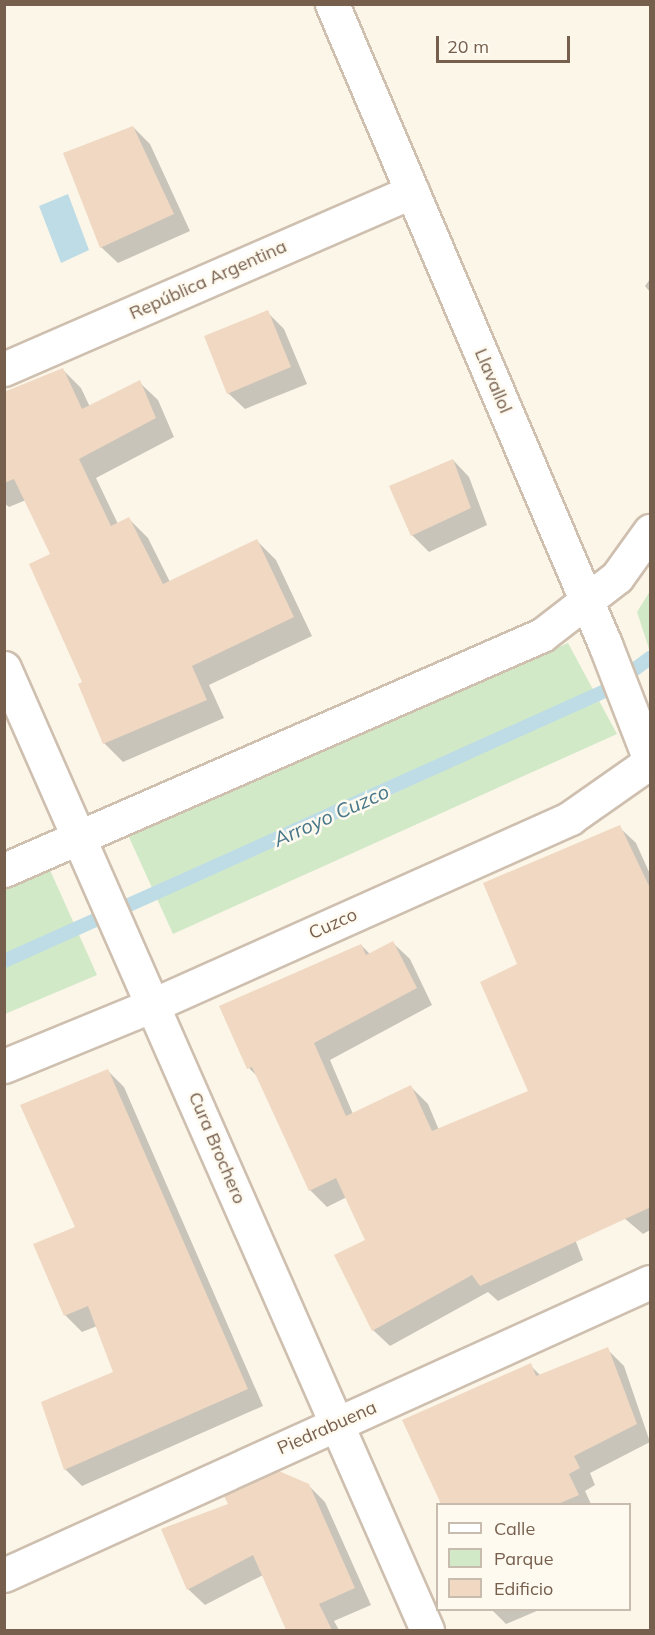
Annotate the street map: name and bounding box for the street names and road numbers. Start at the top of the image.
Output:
street label: República Argentina [126,236,290,324]
street label: Llavallol [470,345,516,417]
street label: Cuzco [305,904,361,944]
street label: Cura Brochero [184,1089,250,1207]
street label: Piedrabuena [274,1397,380,1459]

